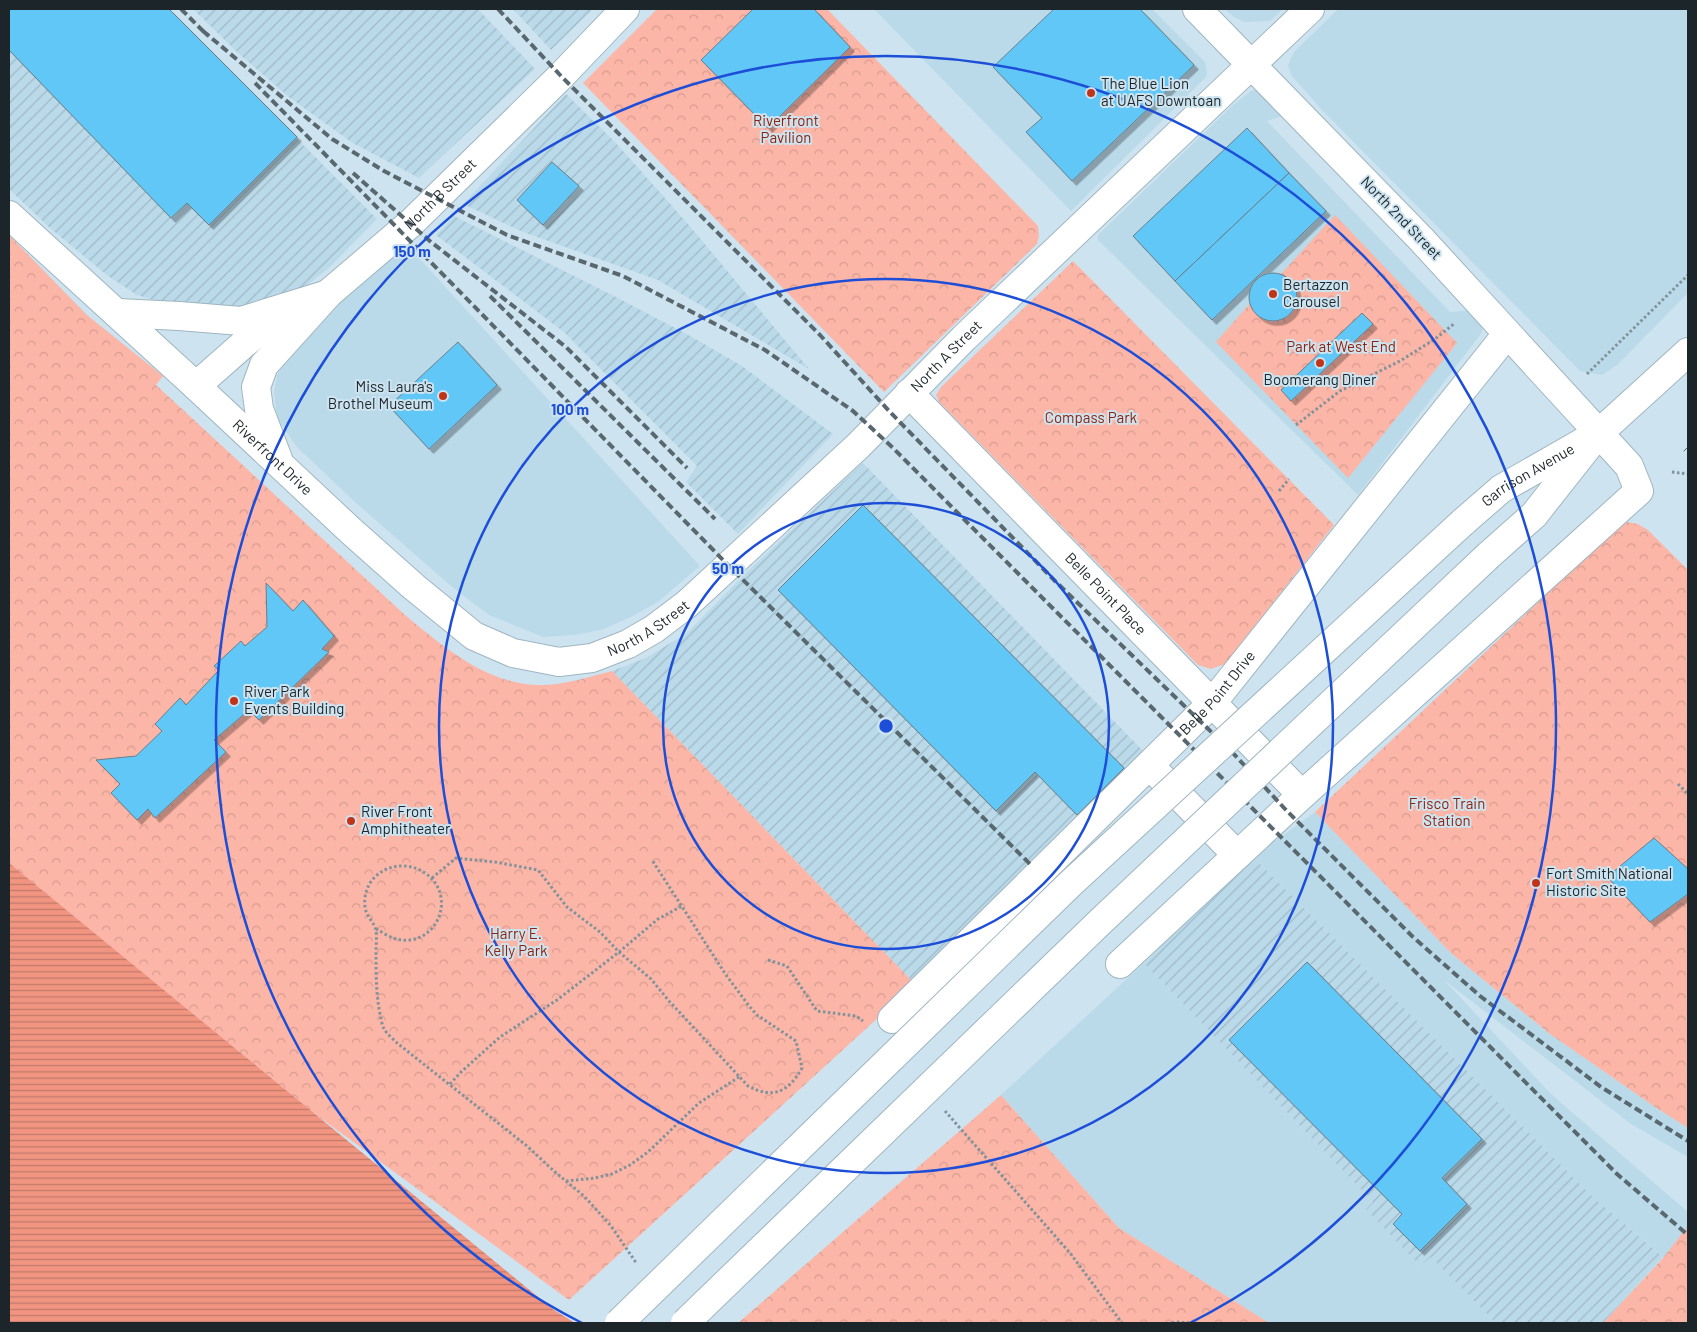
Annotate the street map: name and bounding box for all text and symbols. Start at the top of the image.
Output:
place label: The Blue Lion at UAFS Downtoan [1101,74,1221,109]
marker: The Blue Lion at UAFS Downtoan [1085,87,1097,99]
park label: Riverfront Pavilion [753,111,819,146]
street label: North B Street [400,154,480,233]
street label: North 2nd Street [1357,172,1446,263]
text: 150 m [393,242,431,260]
place label: Bertazzon Carousel [1283,275,1349,310]
marker: Bertazzon Carousel [1267,288,1279,300]
street label: North A Street [906,316,985,395]
park label: Park at West End [1286,337,1396,355]
marker: Boomerang Diner [1314,357,1326,369]
place label: Boomerang Diner [1264,370,1377,388]
place label: Miss Laura's Brothel Museum [328,377,433,412]
marker: Miss Laura's Brothel Museum [437,390,449,402]
text: 100 m [551,400,589,418]
park label: Compass Park [1045,408,1138,426]
street label: Riverfront Drive [229,415,317,498]
street label: Garrison Avenue [1477,439,1577,510]
street label: Belle Point Place [1062,548,1150,638]
text: 50 m [712,559,744,577]
street label: North A Street [604,596,692,659]
street label: Belle Point Drive [1175,647,1258,738]
place label: River Park Events Building [244,682,344,717]
marker: River Park Events Building [228,695,240,707]
centre of rings [877,717,895,735]
park label: Frisco Train Station [1409,794,1485,829]
place label: River Front Amphitheater [361,802,451,837]
marker: River Front Amphitheater [345,815,357,827]
place label: Fort Smith National Historic Site [1546,864,1672,899]
marker: Fort Smith National Historic Site [1530,877,1542,889]
park label: Harry E. Kelly Park [484,924,548,959]

